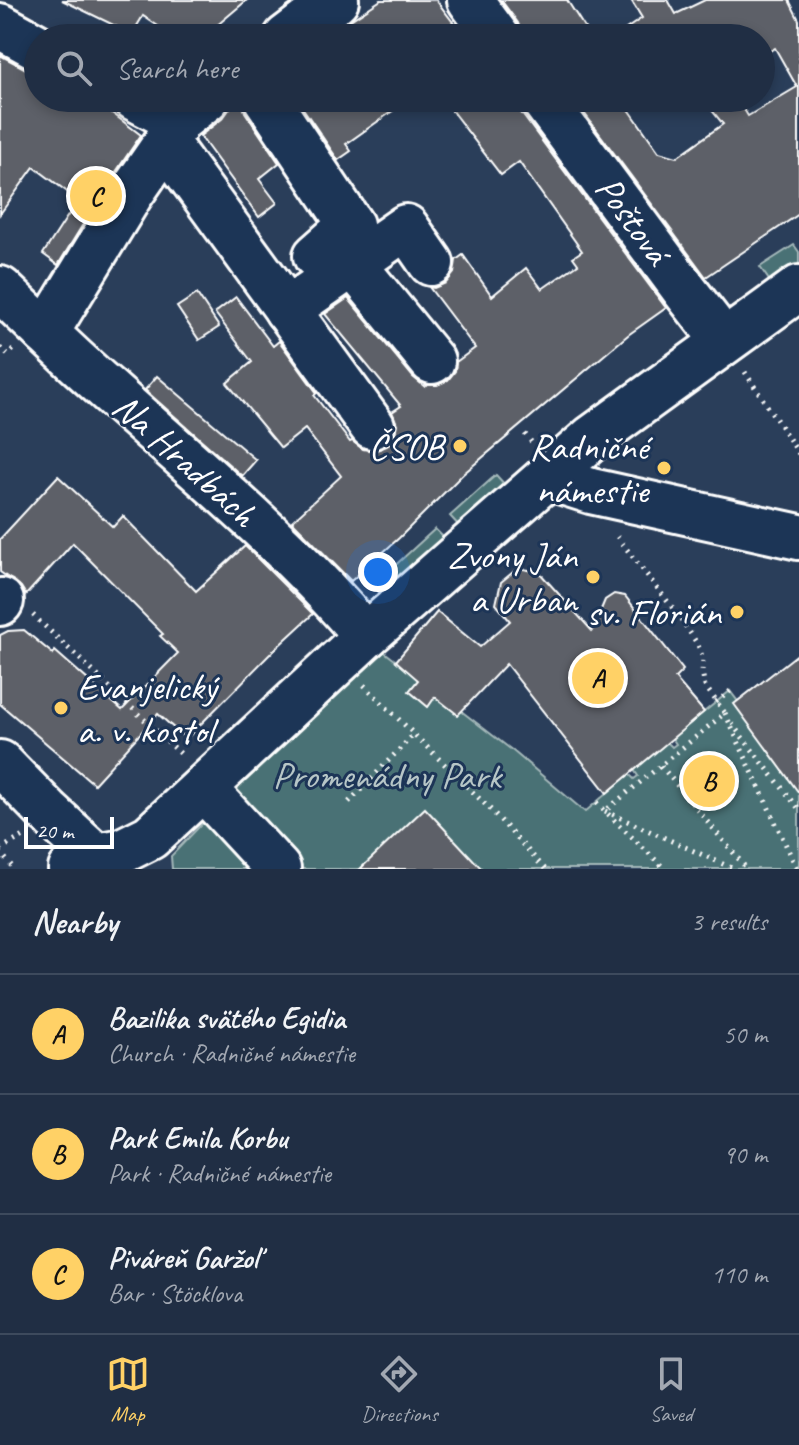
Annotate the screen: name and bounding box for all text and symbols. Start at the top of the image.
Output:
search box [24,24,775,112]
icon: search [52,46,96,90]
text: Search here [116,49,238,87]
pin: C [70,166,122,226]
street label: Poštová [585,167,683,276]
street label: Na Hradbách [103,383,268,538]
place label: ČSOB [369,423,447,470]
place label: Radničné námestie [529,423,654,514]
marker: ČSOB [451,437,469,455]
marker: Radničné námestie [655,459,673,477]
place label: Zvony Ján a Urban [447,532,579,623]
your location [358,552,398,592]
marker: Zvony Ján a Urban [584,568,602,586]
place label: sv. Florián [586,589,723,636]
marker: sv. Florián [728,603,746,621]
pin: A [572,648,624,708]
place label: Evanjelický a. v. kostol [77,663,220,754]
marker: Evanjelický a. v. kostol [52,699,70,717]
pin: B [683,751,735,811]
park label: Promenádny Park [273,752,503,799]
scale bar [24,813,114,849]
text: 20 m [36,817,73,845]
text: Nearby [32,900,118,943]
text: 3 results [691,905,767,938]
text: Bazilika svätého Egidia [108,999,345,1037]
text: A [51,1018,65,1051]
text: 50 m [723,1018,767,1051]
text: Church · Radničné námestie [108,1037,355,1070]
text: Park Emila Korbu [108,1119,287,1157]
text: B [51,1138,65,1171]
text: 90 m [723,1138,767,1171]
text: Park · Radničné námestie [108,1157,331,1190]
text: Piváreň Garžoľ [108,1239,262,1277]
text: C [52,1258,64,1291]
text: 110 m [711,1258,767,1291]
text: Bar · Stöcklova [108,1277,242,1310]
tab: Map [106,1352,150,1428]
tab: Directions [361,1352,438,1428]
tab: Saved [649,1352,693,1428]

